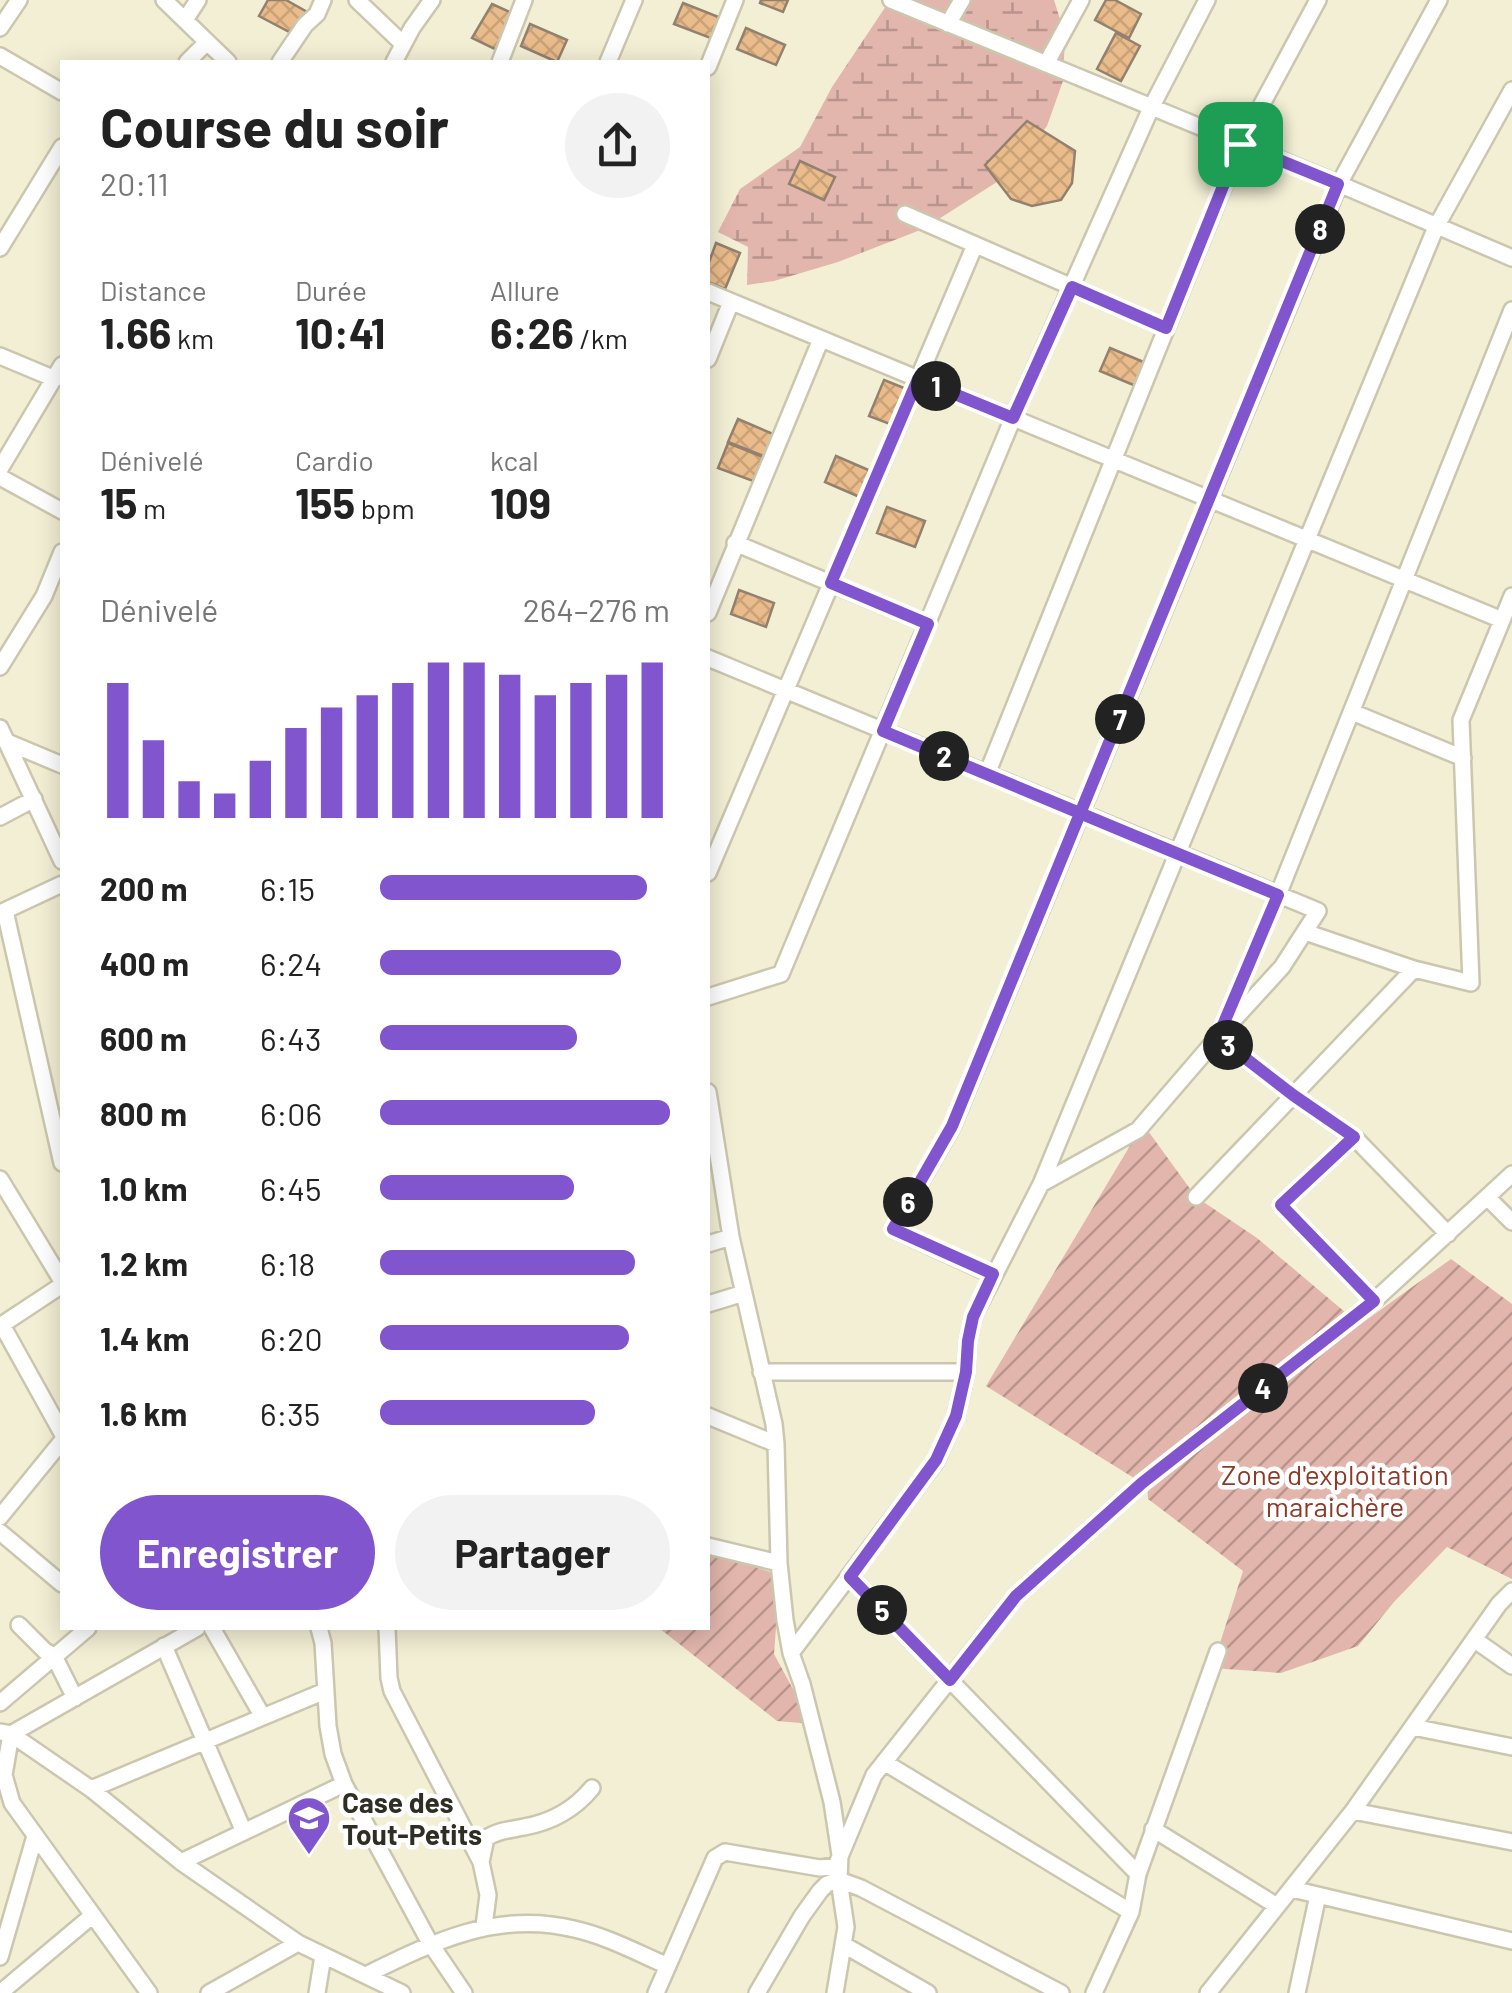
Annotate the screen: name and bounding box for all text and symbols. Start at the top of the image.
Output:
text: Course du soir [100,93,449,159]
button: share [565,93,670,198]
pin [1198,102,1283,187]
icon: arrive [1213,117,1268,172]
text: 20:11 [100,164,169,202]
pin: 8 [1295,204,1345,254]
text: 8 [1312,212,1328,246]
text: Distance [100,273,207,307]
text: Durée [295,273,367,307]
text: Allure [490,273,560,307]
text: 1.66 [100,307,171,357]
text: 10:41 [295,307,385,357]
text: 6:26 [490,307,574,357]
text: km [171,321,214,355]
text: /km [574,321,628,355]
pin: 1 [911,361,961,411]
text: 1 [931,369,941,403]
text: Dénivelé [100,443,204,477]
text: Cardio [295,443,374,477]
text: kcal [490,443,539,477]
text: 15 [100,477,138,527]
text: 155 [295,477,355,527]
text: 109 [490,477,551,527]
text: m [138,491,166,525]
text: bpm [355,491,415,525]
text: Dénivelé [100,590,218,628]
text: 264–276 m [523,590,670,628]
pin: 7 [1095,694,1145,744]
text: 7 [1113,702,1127,736]
pin: 2 [919,731,969,781]
text: 2 [936,739,952,773]
text: 200 m [100,869,188,907]
text: 6:15 [260,869,315,907]
text: 400 m [100,944,189,982]
text: 6:24 [260,944,322,982]
text: 600 m [100,1019,187,1057]
text: 6:43 [260,1019,321,1057]
pin: 3 [1203,1020,1253,1070]
text: 3 [1220,1028,1236,1062]
text: 800 m [100,1094,187,1132]
text: 6:06 [260,1094,322,1132]
text: 1.0 km [100,1169,188,1207]
text: 6:45 [260,1169,321,1207]
pin: 6 [883,1177,933,1227]
text: 6 [900,1185,916,1219]
text: 1.2 km [100,1244,188,1282]
text: 6:18 [260,1244,315,1282]
text: 1.4 km [100,1319,190,1357]
text: 6:20 [260,1319,323,1357]
pin: 4 [1238,1363,1288,1413]
text: 4 [1255,1371,1271,1405]
text: 1.6 km [100,1394,187,1432]
text: 6:35 [260,1394,320,1432]
park label: Zone d'exploitation maraichère [1221,1457,1449,1523]
button: Enregistrer [100,1495,375,1610]
button: Partager [395,1495,670,1610]
pin: 5 [857,1585,907,1635]
text: 5 [874,1593,890,1627]
place label: Case des Tout-Petits [342,1785,482,1851]
school or university icon: Case des Tout-Petits [286,1795,332,1856]

